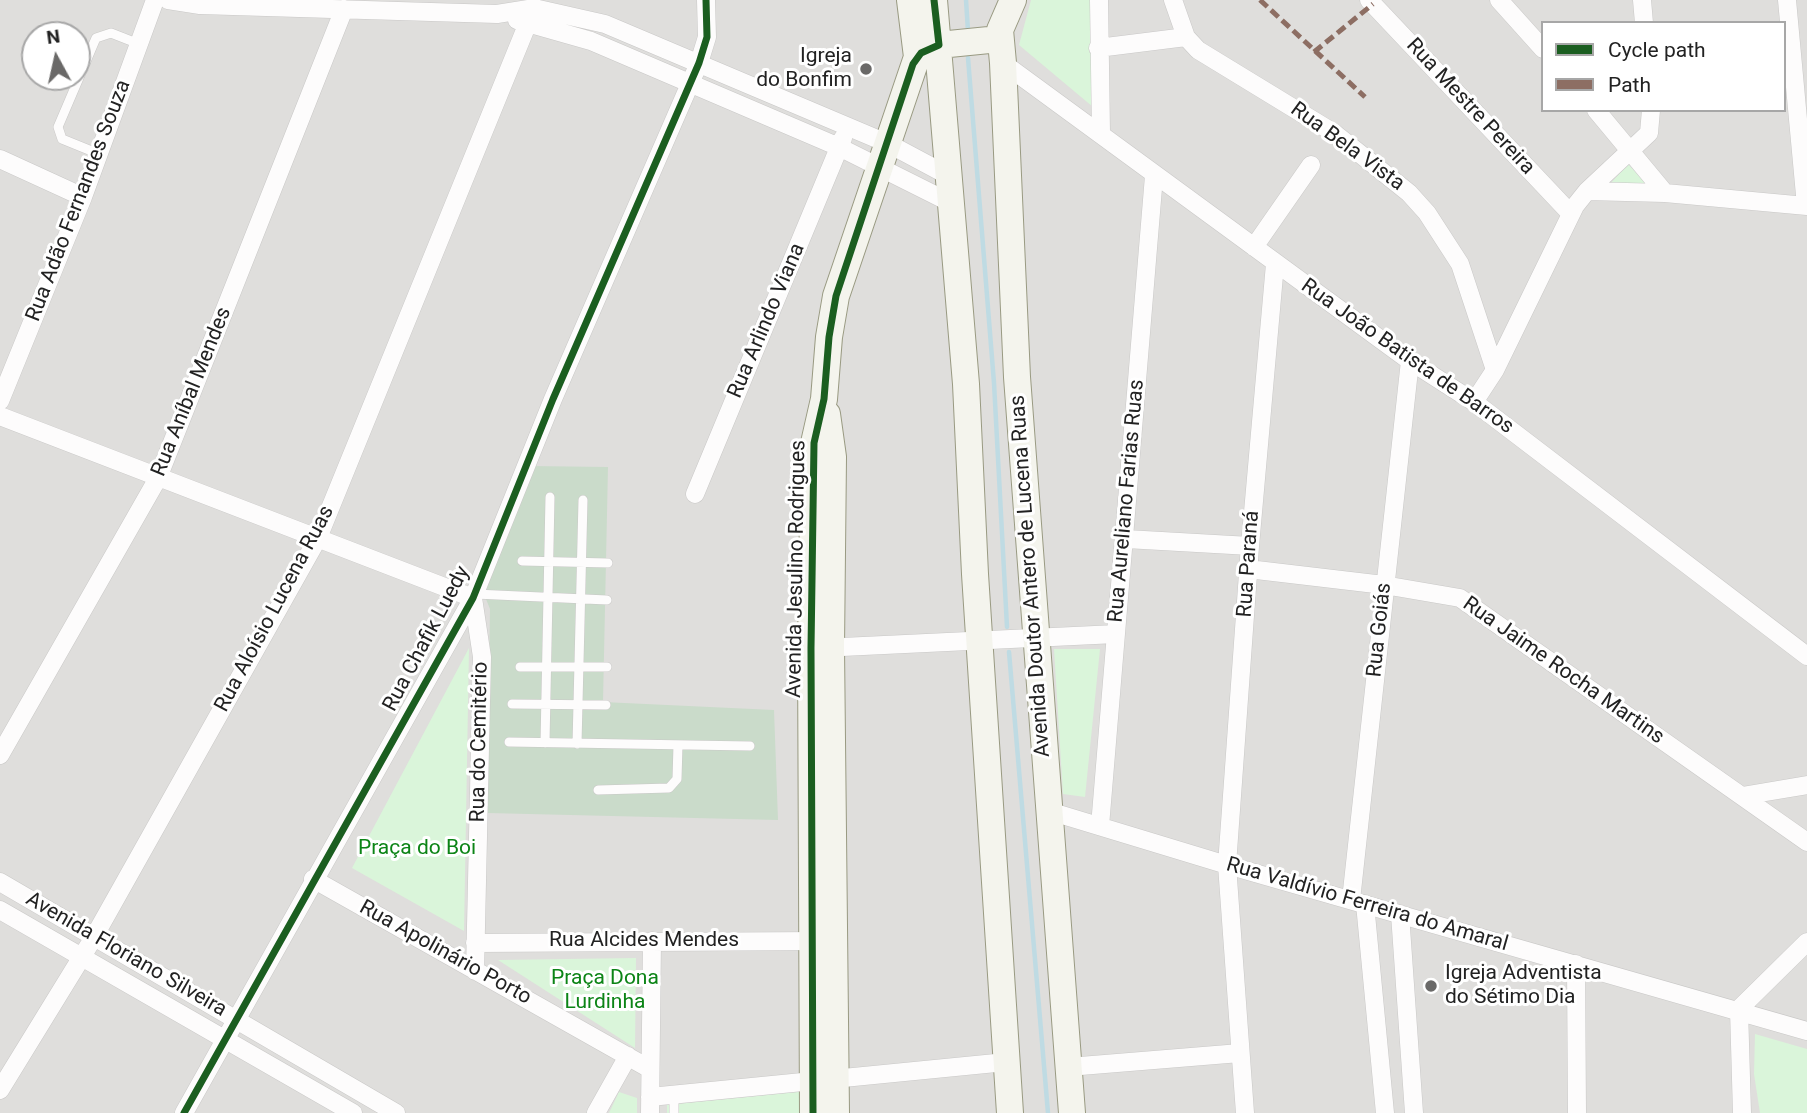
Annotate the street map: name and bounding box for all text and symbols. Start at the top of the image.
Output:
north arrow [21,21,91,91]
legend [1541,21,1786,112]
text: N [45,24,62,49]
street label: Rua Mestre Pereira [1400,34,1540,180]
text: Cycle path [1608,38,1706,62]
place label: Igreja do Bonfim [756,44,852,94]
marker: Igreja do Bonfim [858,61,874,77]
text: Path [1608,73,1651,97]
street label: Rua Adão Fernandes Souza [21,77,137,325]
street label: Rua Bela Vista [1285,97,1409,197]
street label: Rua Arlindo Viana [723,240,811,402]
street label: Rua João Batista de Barros [1296,274,1518,440]
street label: Rua Aníbal Mendes [147,304,237,480]
street label: Rua Aureliano Farias Ruas [1104,378,1150,624]
street label: Avenida Doutor Antero de Lucena Ruas [1006,394,1056,758]
street label: Avenida Jesulino Rodrigues [782,440,812,698]
street label: Rua Aloísio Lucena Ruas [210,502,340,716]
street label: Rua Paraná [1233,510,1265,618]
street label: Rua Chafik Luedy [378,562,476,716]
street label: Rua Goiás [1363,582,1397,678]
street label: Rua Jaime Rocha Martins [1458,592,1668,750]
street label: Rua do Cemitério [466,661,494,823]
park label: Praça do Boi [358,836,476,862]
street label: Rua Valdívio Ferreira do Amaral [1223,853,1511,957]
street label: Avenida Floriano Silveira [21,887,231,1023]
street label: Rua Apolinário Porto [355,895,535,1011]
street label: Rua Alcides Mendes [549,928,739,954]
place label: Igreja Adventista do Sétimo Dia [1445,961,1602,1011]
park label: Praça Dona Lurdinha [551,966,659,1016]
marker: Igreja Adventista do Sétimo Dia [1423,978,1439,994]

